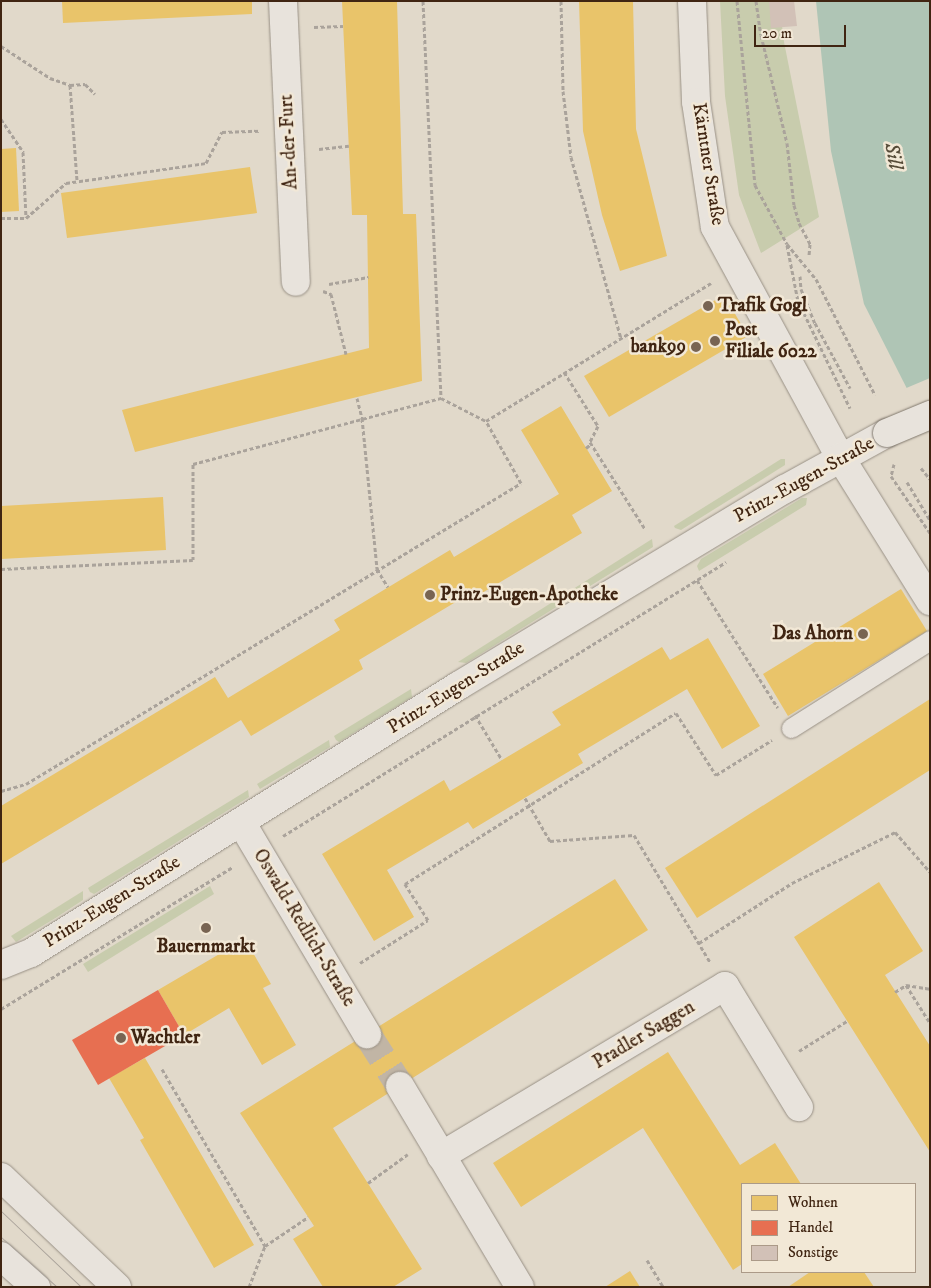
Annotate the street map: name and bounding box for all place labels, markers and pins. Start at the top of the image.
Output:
place label: Trafik Gogl [718,295,807,317]
marker: Trafik Gogl [702,300,714,312]
place label: Post Filiale 6022 [725,319,817,363]
marker: Post Filiale 6022 [709,335,721,347]
place label: bank99 [631,336,686,358]
marker: bank99 [690,341,702,353]
place label: Prinz-Eugen-Apotheke [440,584,618,606]
marker: Prinz-Eugen-Apotheke [424,589,436,601]
place label: Das Ahorn [772,623,853,645]
marker: Das Ahorn [857,628,869,640]
marker: Bauernmarkt [200,922,212,934]
place label: Bauernmarkt [157,936,255,958]
place label: Wachtler [131,1027,200,1049]
marker: Wachtler [115,1032,127,1044]

